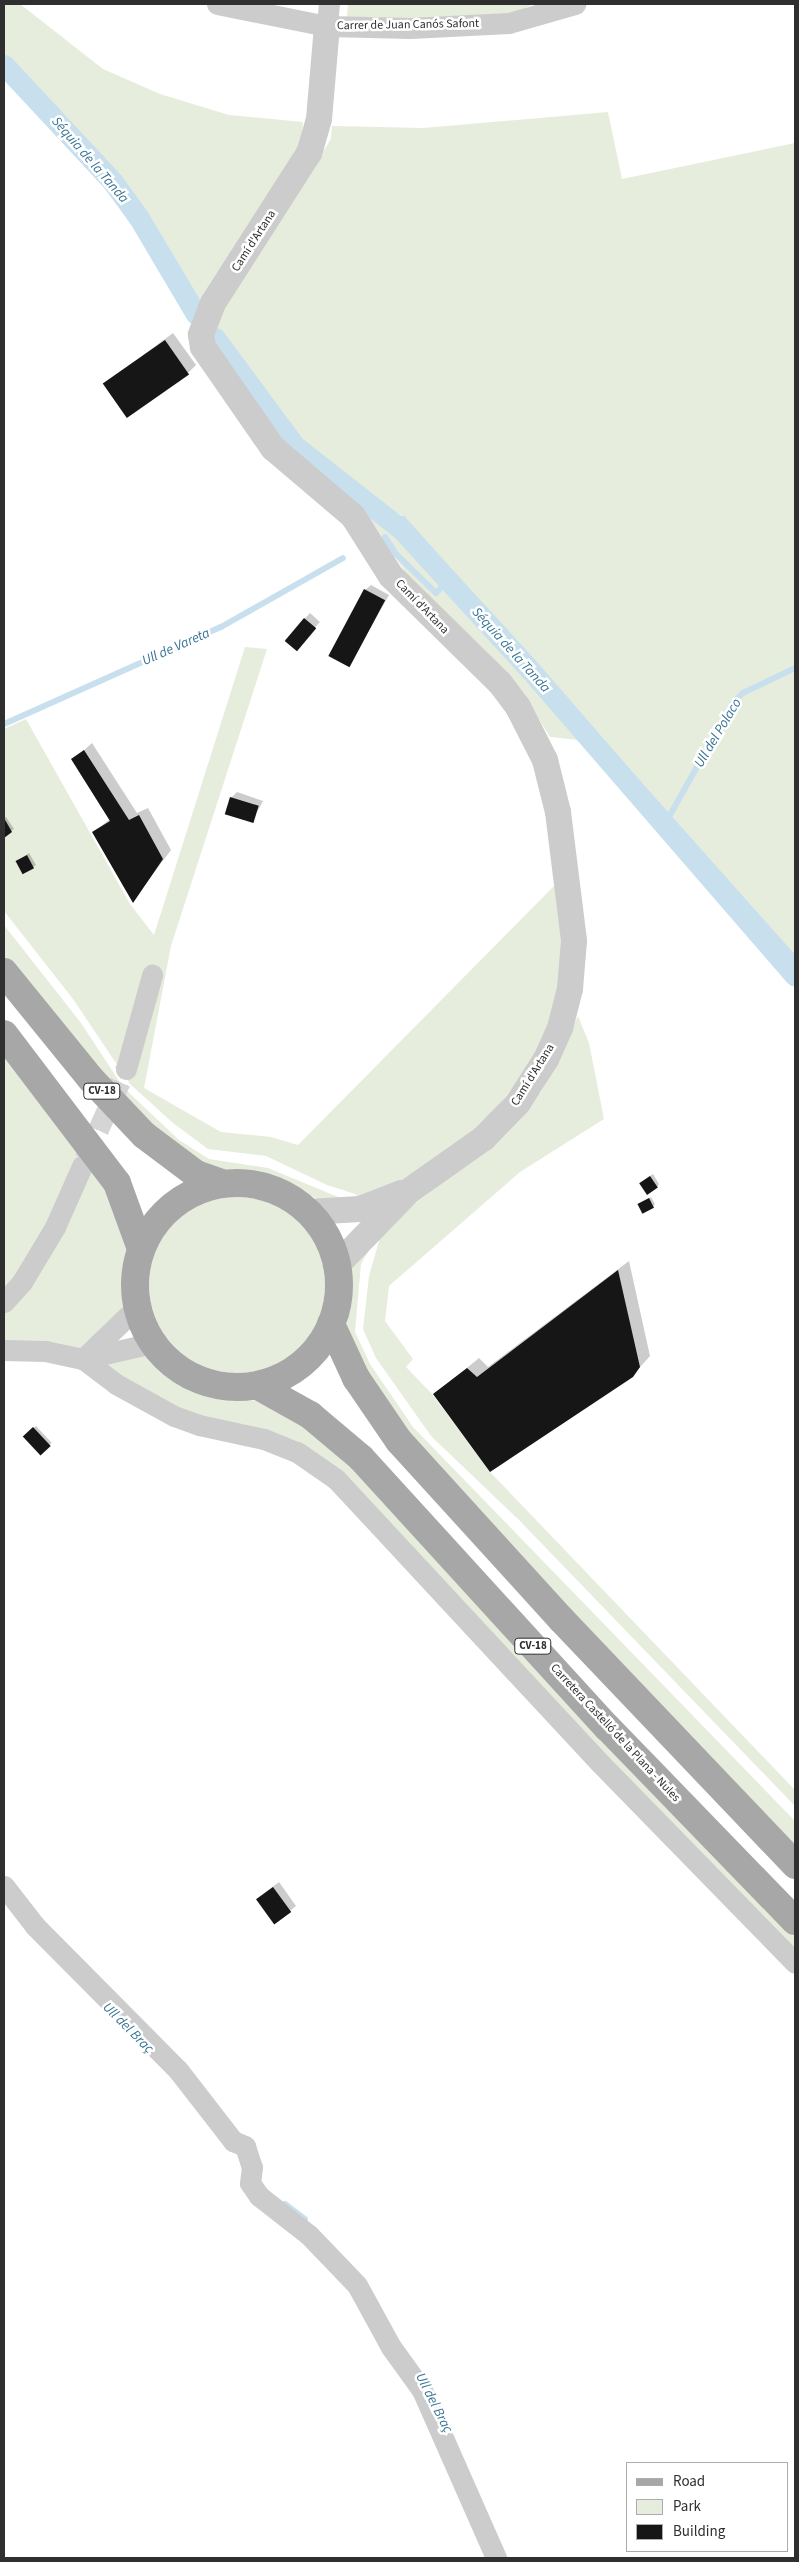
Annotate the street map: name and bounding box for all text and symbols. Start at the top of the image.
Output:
street label: Carrer de Juan Canós Safont [337,17,479,33]
water label: Séquia de la Tanda [48,113,132,207]
street label: Camí d'Artana [229,208,279,274]
street label: Camí d'Artana [392,577,452,637]
water label: Séquia de la Tanda [468,604,554,696]
water label: Ull de Vareta [139,625,213,669]
water label: Ull del Polaco [691,695,745,771]
street label: Camí d'Artana [508,1041,558,1109]
road number: CV-18 [83,1082,121,1100]
road number: CV-18 [514,1638,552,1654]
street label: Carretera Castelló de la Plana - Nules [547,1661,683,1805]
water label: Ull del Braç [99,1999,157,2057]
water label: Ull del Braç [412,2370,456,2436]
legend [626,2462,789,2552]
text: Road [673,2471,705,2492]
text: Park [673,2496,701,2517]
text: Building [673,2521,725,2542]

